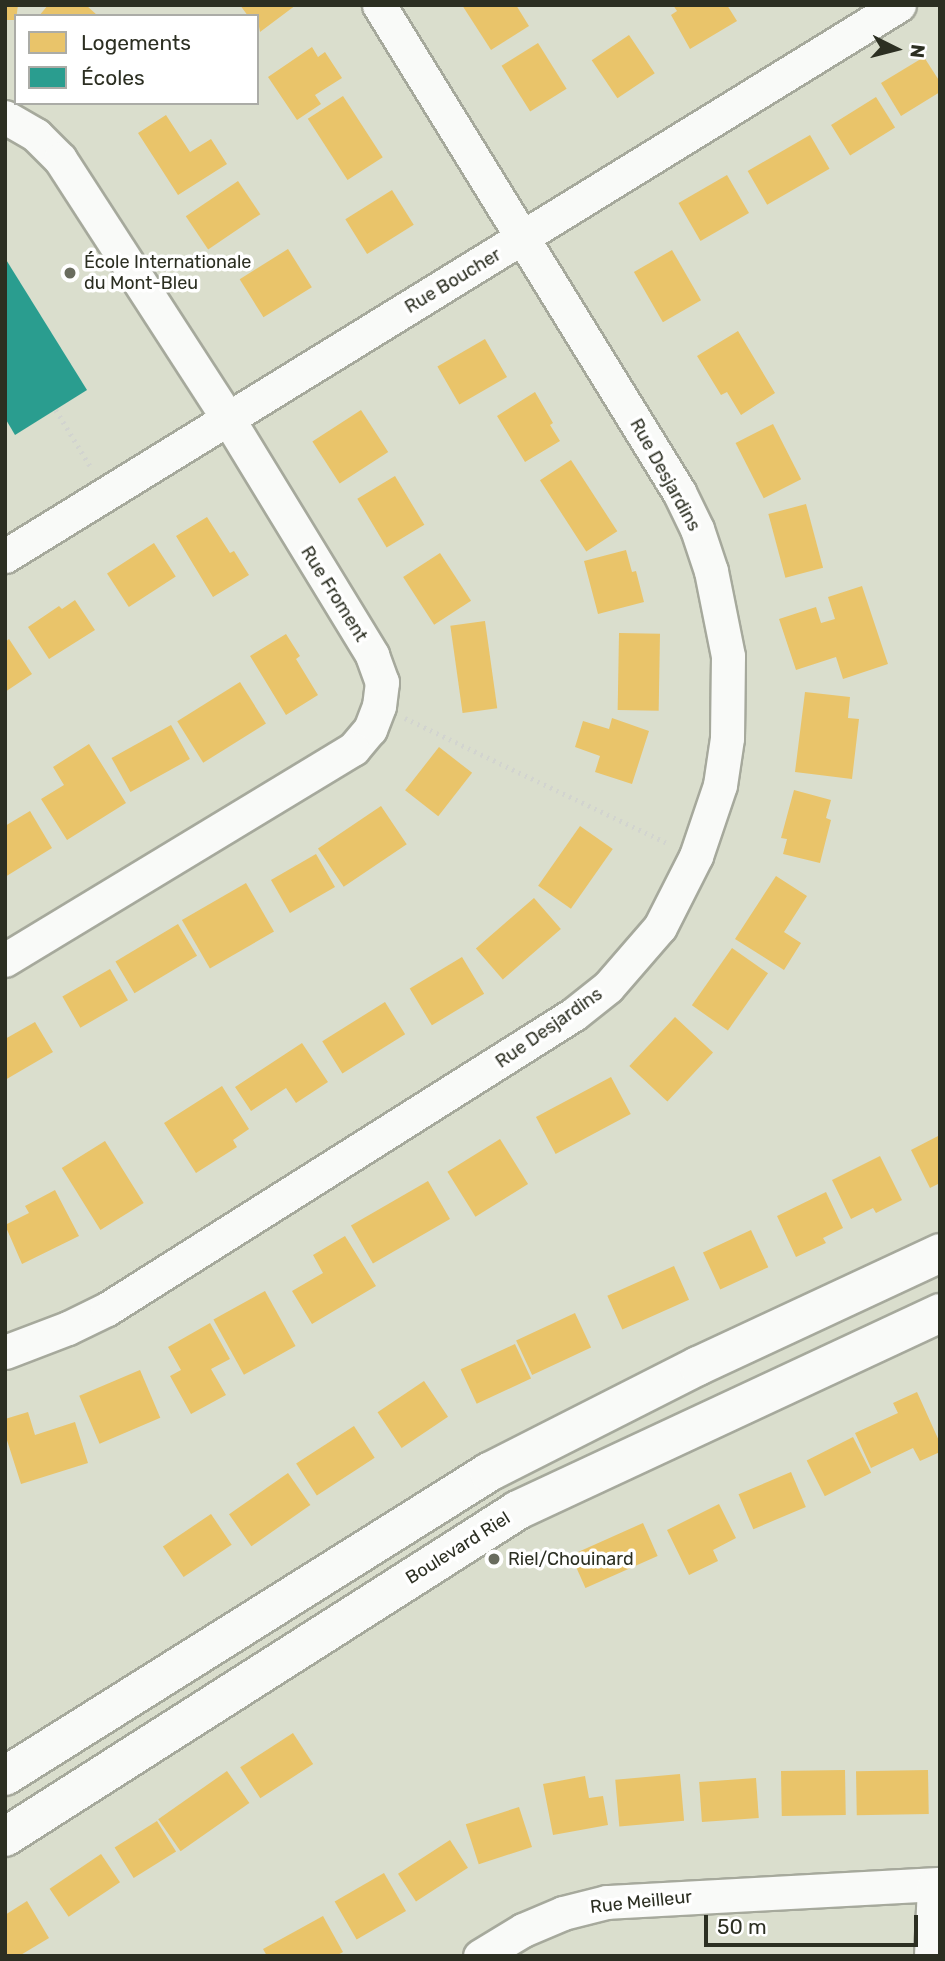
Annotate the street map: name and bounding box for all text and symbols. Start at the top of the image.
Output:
legend [14,14,259,105]
north arrow [861,14,931,84]
text: Logements [81,30,191,55]
text: N [905,43,930,59]
text: Écoles [81,65,145,90]
street label: Rue Boucher [401,244,505,318]
place label: École Internationale du Mont-Bleu [84,252,251,294]
marker: École Internationale du Mont-Bleu [62,265,78,281]
street label: Rue Desjardins [625,415,705,535]
street label: Rue Froment [296,542,372,646]
street label: Rue Desjardins [492,983,606,1073]
street label: Boulevard Riel [402,1507,514,1589]
place label: Riel/Chouinard [508,1548,634,1570]
marker: Riel/Chouinard [486,1551,502,1567]
street label: Rue Meilleur [589,1886,693,1918]
scale bar [707,1902,920,1946]
text: 50 m [717,1914,767,1939]

